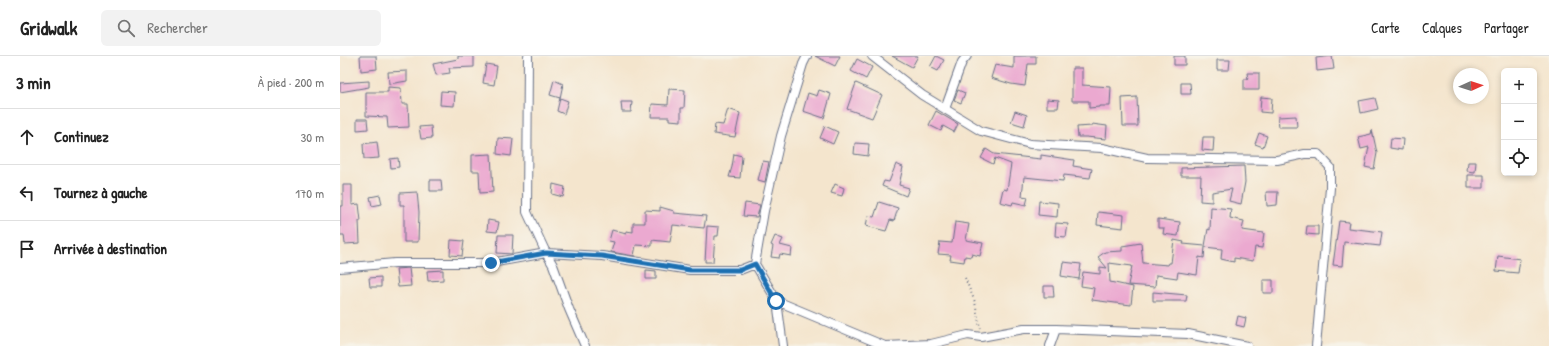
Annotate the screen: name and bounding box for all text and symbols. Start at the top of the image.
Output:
search box [101,10,381,46]
text: Gridwalk [20,15,77,41]
icon: search [115,17,137,39]
text: Rechercher [147,17,208,38]
text: Carte [1371,18,1400,37]
text: Calques [1422,18,1462,37]
text: Partager [1484,18,1529,37]
north arrow [1453,68,1489,104]
map controls [1501,68,1537,176]
button: + [1501,68,1537,104]
text: 3 min [16,71,51,94]
text: À pied · 200 m [258,73,324,91]
button: − [1501,104,1537,140]
icon: ahead [16,126,38,148]
text: Continuez [54,126,109,147]
text: 30 m [301,128,324,146]
button: locate [1501,140,1537,176]
icon: left [16,182,38,204]
text: Tournez à gauche [54,182,147,203]
text: 170 m [295,184,324,202]
icon: arrive [16,238,38,260]
text: Arrivée à destination [54,238,167,259]
route end [482,254,500,272]
route start [767,292,785,310]

